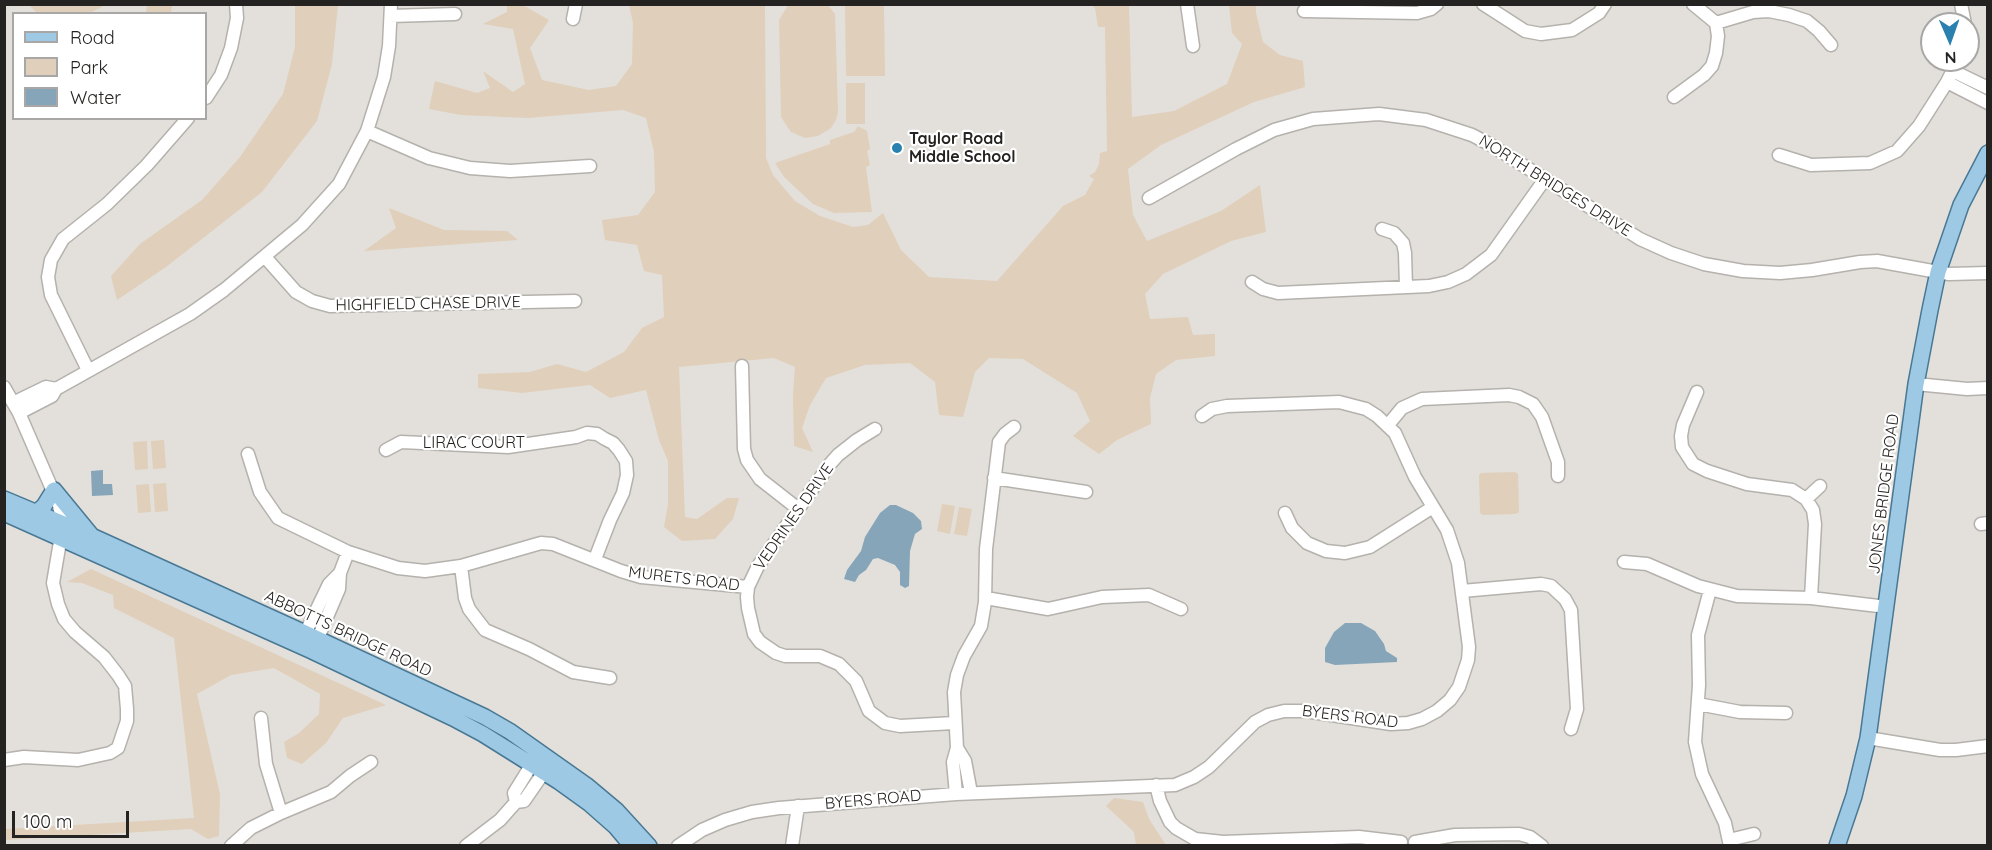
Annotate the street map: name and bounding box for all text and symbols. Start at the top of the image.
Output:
legend [12,12,207,120]
north arrow [1920,12,1980,72]
text: Road [70,26,115,49]
text: N [1944,48,1957,68]
text: Park [70,56,108,79]
text: Water [70,86,121,109]
place label: Taylor Road Middle School [909,129,1016,167]
street label: NORTH BRIDGES DRIVE [1475,131,1635,241]
marker: Taylor Road Middle School [890,141,904,155]
street label: HIGHFIELD CHASE DRIVE [335,293,521,315]
street label: JONES BRIDGE ROAD [1865,413,1903,575]
street label: LIRAC COURT [423,433,525,453]
street label: VEDRINES DRIVE [750,460,838,574]
street label: MURETS ROAD [627,563,741,595]
street label: ABBOTTS BRIDGE ROAD [261,587,435,681]
street label: BYERS ROAD [1301,702,1399,732]
street label: BYERS ROAD [824,786,922,814]
scale bar [15,799,132,837]
text: 100 m [23,810,72,833]

